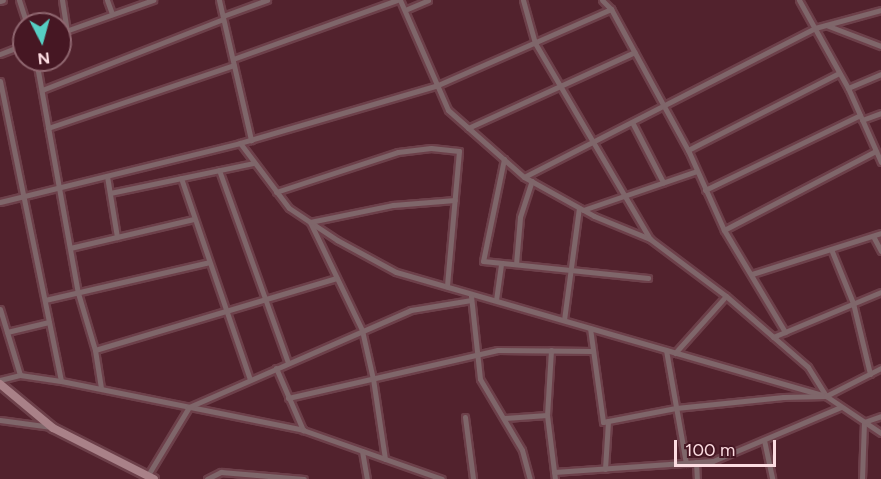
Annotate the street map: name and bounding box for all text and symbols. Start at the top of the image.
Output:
north arrow [12,12,72,72]
text: N [37,48,51,69]
scale bar [677,428,779,466]
text: 100 m [685,439,735,461]

